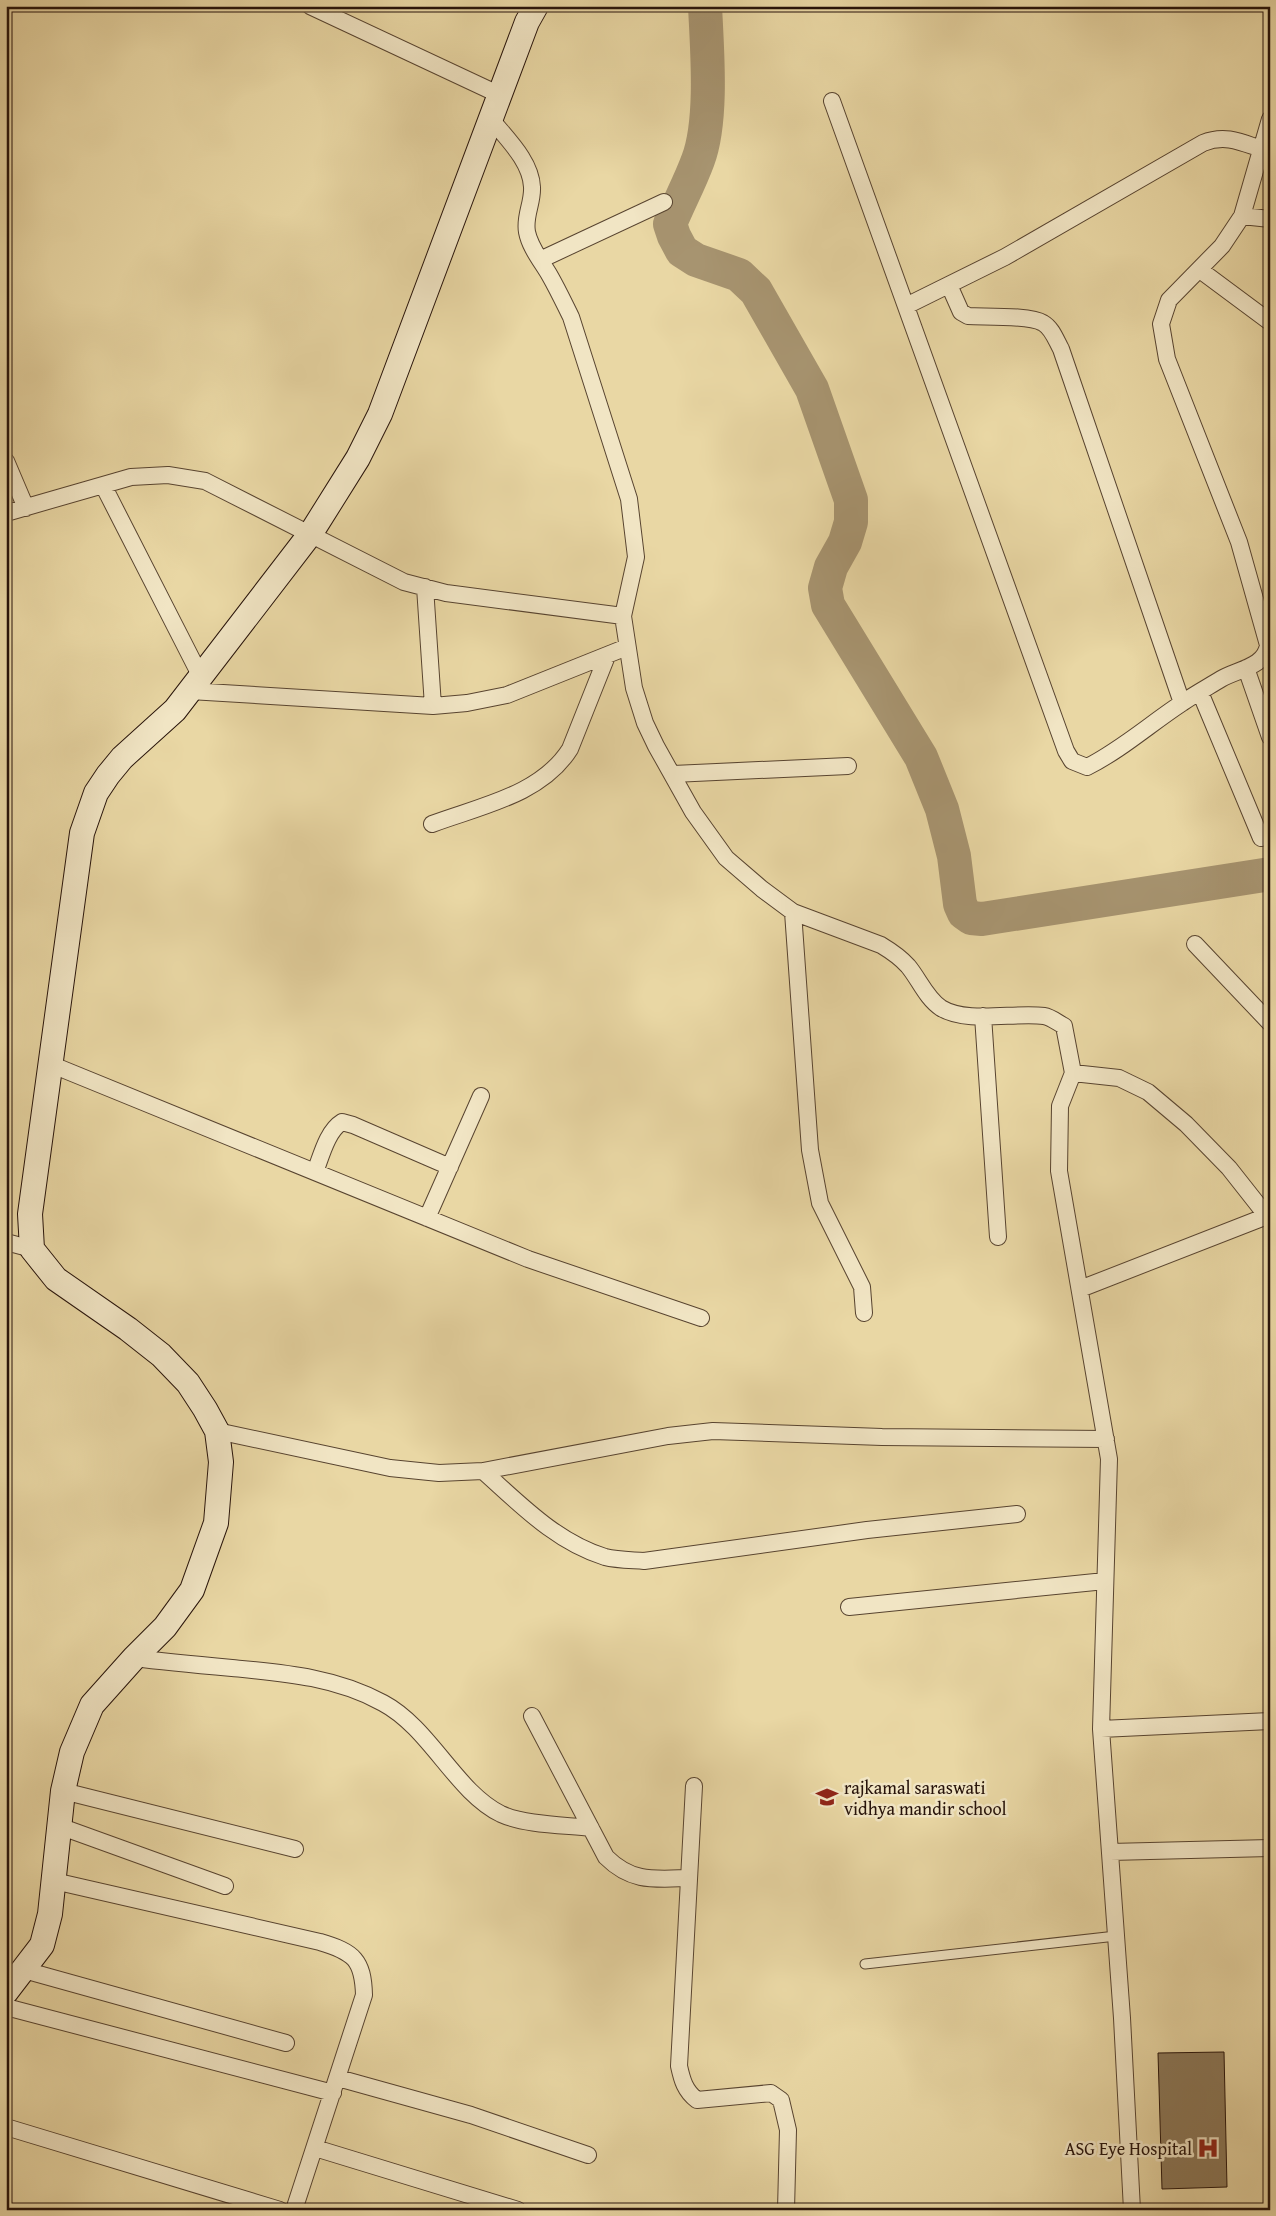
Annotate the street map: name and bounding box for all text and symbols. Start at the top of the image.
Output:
place label: rajkamal saraswati vidhya mandir school [844,1774,1007,1822]
school or university icon: rajkamal saraswati vidhya mandir school [814,1784,840,1810]
place label: ASG Eye Hospital [1065,2135,1192,2162]
hospital icon: ASG Eye Hospital [1195,2135,1221,2161]

